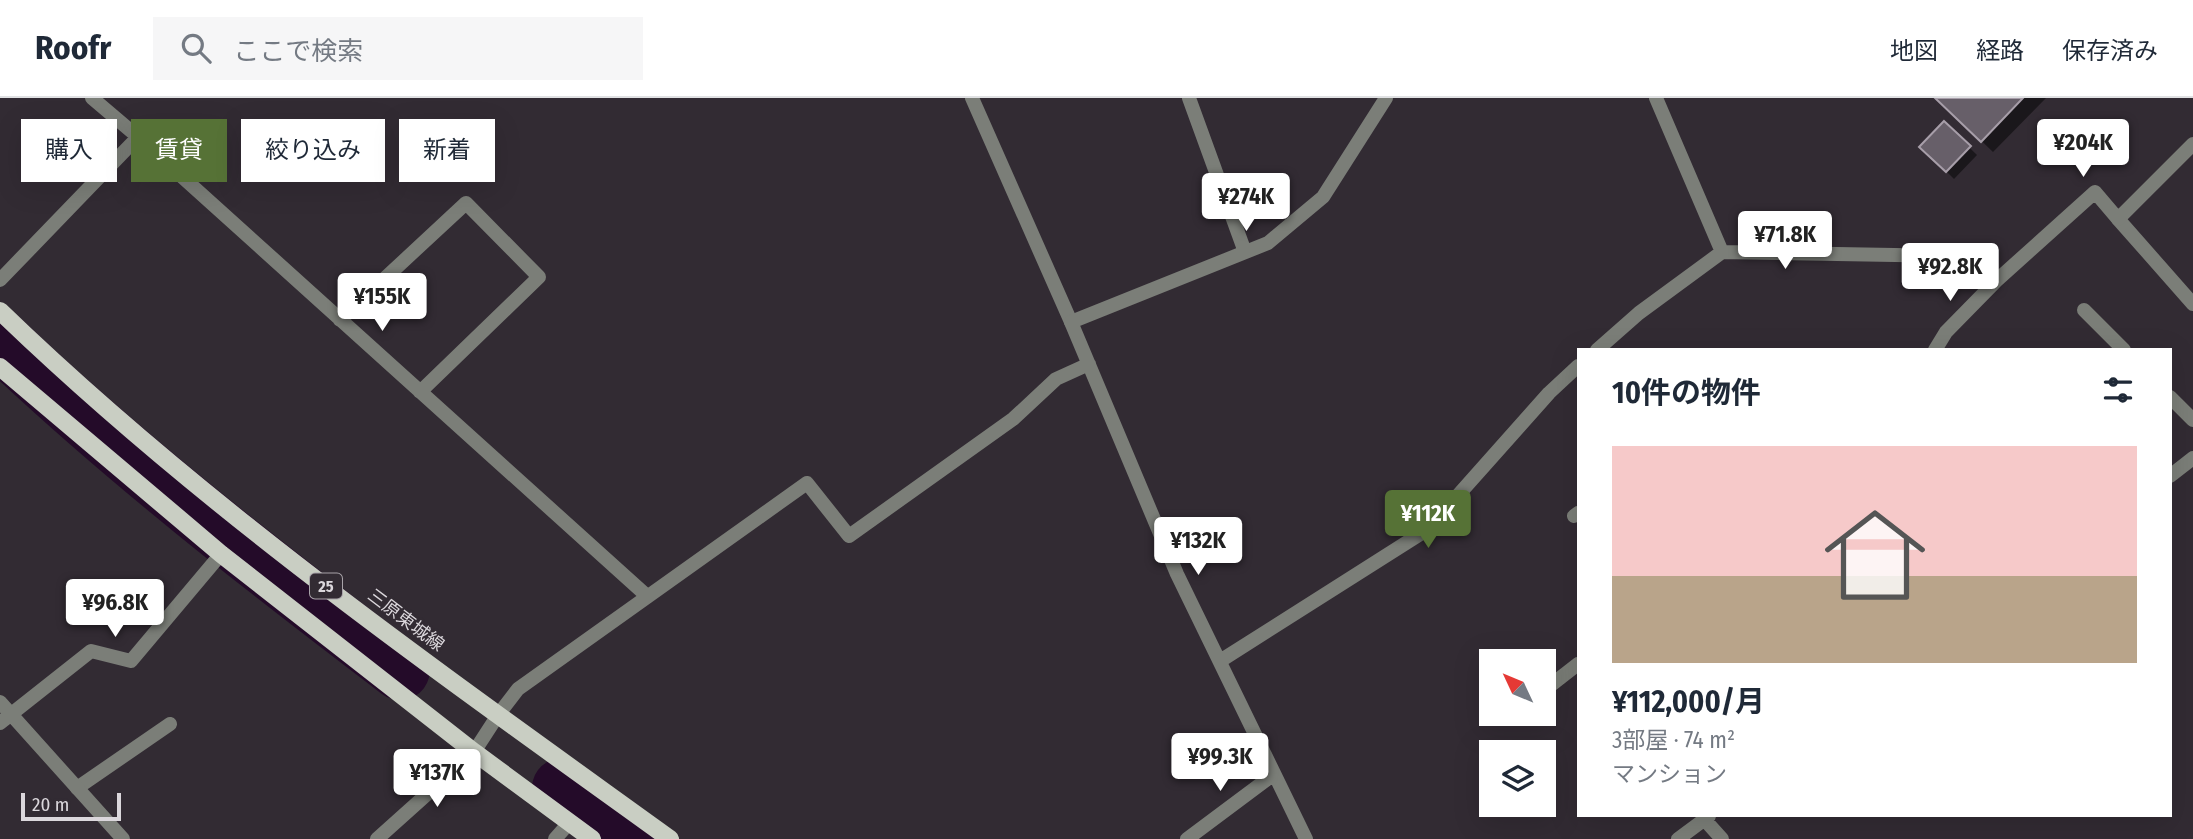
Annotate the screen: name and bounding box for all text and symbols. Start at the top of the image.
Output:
search box [153,17,643,80]
text: Roofr [35,28,111,68]
icon: search [177,29,215,67]
text: ここで検索 [233,36,363,67]
text: 地図 [1890,37,1938,65]
text: 経路 [1976,37,2024,65]
text: 保存済み [2062,37,2158,65]
chip: 購入 [21,119,117,182]
chip: 賃貸 [131,119,227,182]
chip: 絞り込み [241,119,385,182]
chip: 新着 [399,119,495,182]
pin: ¥204K [2034,120,2132,179]
text: ¥204K [2053,128,2113,156]
pin: ¥274K [1197,174,1295,233]
text: ¥274K [1218,182,1274,210]
pin: ¥71.8K [1728,212,1842,271]
text: ¥71.8K [1754,220,1816,248]
pin: ¥92.8K [1893,244,2007,303]
text: ¥92.8K [1918,252,1982,280]
pin: ¥155K [333,274,431,333]
text: ¥155K [354,282,410,310]
icon: filters [2099,371,2137,409]
text: 10件の物件 [1612,375,1761,411]
pin: ¥112K [1379,490,1477,550]
icon: home [1812,492,1938,618]
text: ¥112K [1401,499,1455,527]
pin: ¥132K [1149,518,1247,577]
text: ¥132K [1170,526,1226,554]
road number: 25 [310,573,342,598]
pin: ¥96.8K [58,580,172,639]
street label: 三原東城線 [363,584,449,656]
text: ¥96.8K [82,588,148,616]
north arrow [1479,649,1556,726]
map controls [1479,649,1556,817]
text: ¥112,000/月 [1612,684,1765,720]
text: 3部屋 · 74 m² [1612,726,1735,754]
pin: ¥99.3K [1163,734,1277,793]
button: layers [1479,740,1556,817]
text: ¥99.3K [1187,742,1253,770]
pin: ¥137K [388,750,486,809]
text: ¥137K [410,758,464,786]
text: マンション [1612,760,1727,788]
scale bar [21,790,121,822]
text: 20 m [32,793,69,816]

